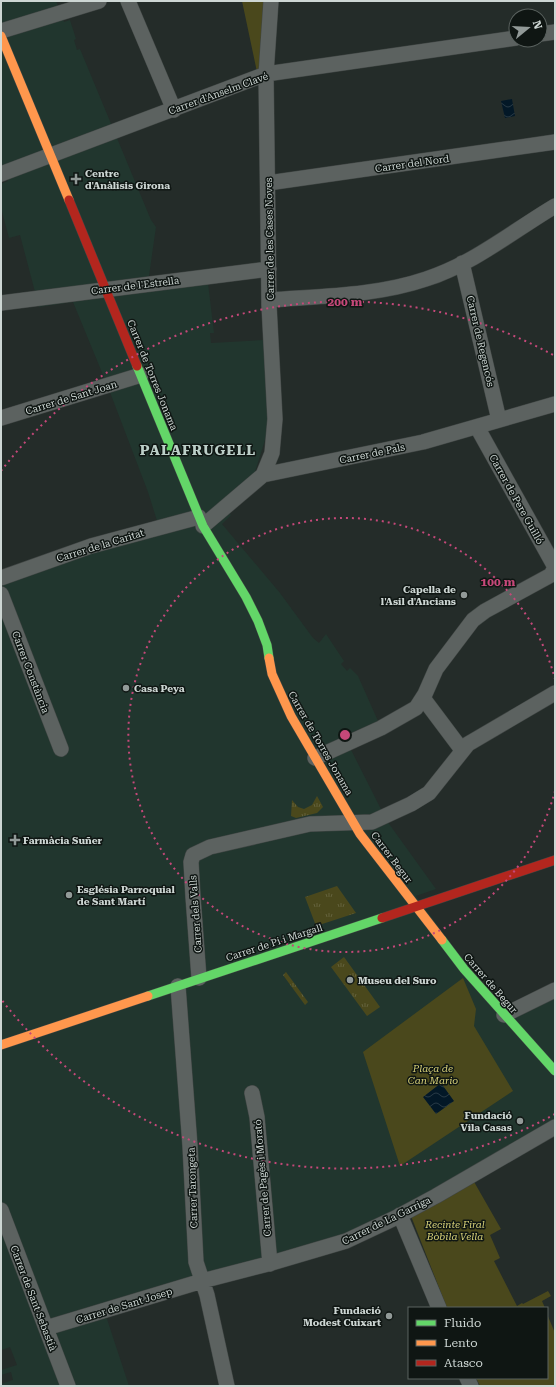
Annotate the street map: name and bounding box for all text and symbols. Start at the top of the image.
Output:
north arrow [508,8,548,48]
text: N [530,19,545,32]
street label: Carrer d'Anselm Clavé [167,70,270,117]
street label: Carrer del Nord [374,153,450,174]
place label: Centre d'Anàlisis Girona [85,168,170,191]
marker: Centre d'Anàlisis Girona [70,173,82,185]
street label: Carrer de les Cases Noves [263,177,276,301]
street label: Carrer de l'Estrella [90,275,180,296]
street label: Carrer de Regencós [465,294,496,388]
text: 200 m [328,295,363,309]
street label: Carrer de Torres Jonama [125,318,180,433]
street label: Carrer de Sant Joan [24,378,119,417]
street label: Carrer de Pals [338,441,406,466]
district label: PALAFRUGELL [140,442,256,458]
street label: Carrer de Pere Guilló [487,453,546,546]
street label: Carrer de la Caritat [55,527,145,564]
text: 100 m [481,575,516,589]
place label: Capella de l'Asil d'Ancians [381,584,456,607]
marker: Capella de l'Asil d'Ancians [459,590,469,600]
street label: Carrer Constància [10,630,51,715]
marker: Casa Peya [121,683,131,693]
place label: Casa Peya [134,683,185,694]
street label: Carrer de Torres Jonama [286,689,355,798]
centre of rings [338,728,352,742]
street label: Carrer Begur [369,830,414,885]
marker: Farmàcia Suñer [10,835,20,845]
place label: Farmàcia Suñer [23,835,103,846]
street label: Carrer dels Valls [187,875,204,953]
place label: Església Parroquial de Sant Martí [77,884,175,907]
marker: Església Parroquial de Sant Martí [64,890,74,900]
street label: Carrer de Pi i Margall [224,922,324,963]
street label: Carrer de Begur [462,951,520,1015]
marker: Museu del Suro [345,975,355,985]
place label: Museu del Suro [358,975,437,986]
park label: Plaça de Can Mario [408,1063,458,1086]
place label: Fundació Vila Casas [460,1110,513,1133]
marker: Fundació Vila Casas [515,1116,525,1126]
street label: Carrer de Pagès i Morató [252,1119,273,1237]
street label: Carrer Tarongeta [186,1147,199,1229]
street label: Carrer de La Garriga [340,1194,433,1247]
park label: Recinte Firal Bòbila Vella [424,1219,485,1242]
street label: Carrer de Sant Sebastià [8,1244,59,1353]
street label: Carrer de Sant Josep [75,1285,174,1325]
place label: Fundació Modest Cuixart [303,1305,382,1328]
legend [408,1307,548,1379]
marker: Fundació Modest Cuixart [384,1311,394,1321]
text: Fluido [444,1316,481,1330]
text: Lento [444,1336,478,1350]
text: Atasco [444,1356,483,1370]

